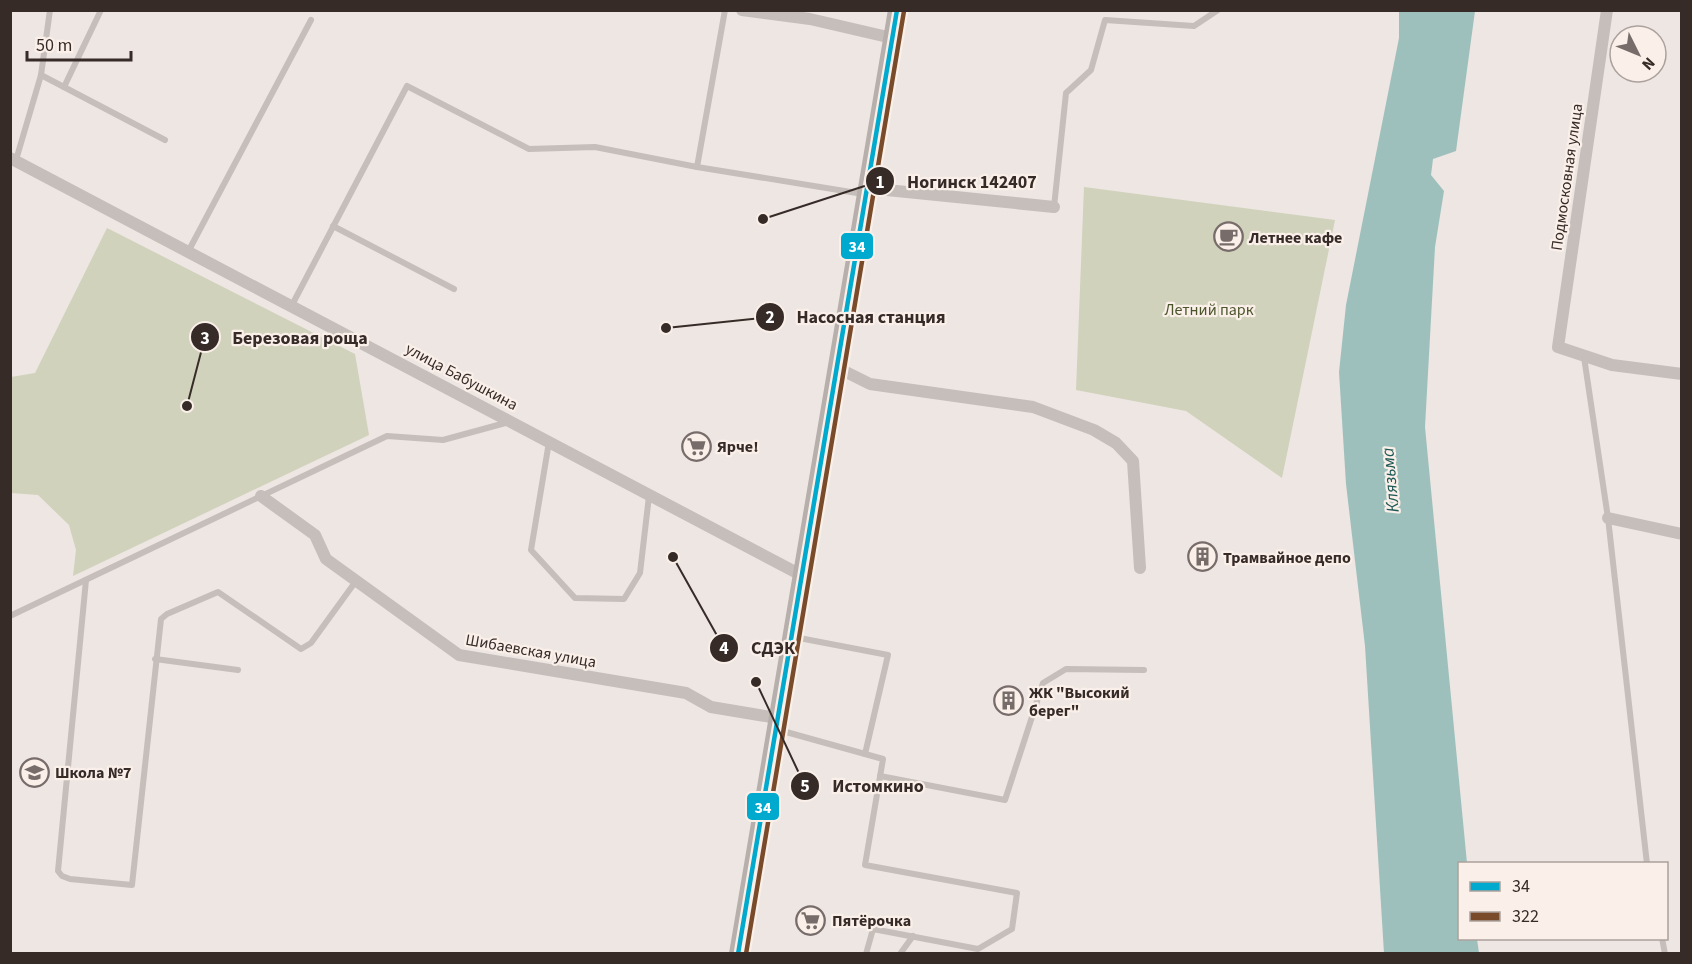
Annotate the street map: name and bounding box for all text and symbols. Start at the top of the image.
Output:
scale bar [27,24,130,62]
north arrow [1608,24,1668,84]
text: 50 m [36,33,72,58]
text: N [1637,52,1660,75]
street label: Подмосковная улица [1546,102,1588,252]
callout: Ногинск 142407 [865,163,1049,199]
text: 1 [875,170,885,195]
text: Ногинск 142407 [907,170,1037,195]
cafe icon: Летнее кафе [1212,221,1244,253]
place label: Летнее кафе [1248,227,1342,249]
line badge: 34 [840,232,874,260]
text: 34 [849,236,866,258]
callout: Насосная станция [755,299,958,335]
park label: Летний парк [1164,299,1254,321]
text: 2 [765,305,775,330]
text: Насосная станция [796,305,946,330]
callout: Березовая роща [190,319,379,355]
text: 3 [200,326,210,351]
text: Березовая роща [232,326,368,351]
street label: улица Бабушкина [401,338,522,416]
supermarket icon: Ярче! [680,430,712,462]
place label: Ярче! [717,436,759,458]
water label: Клязьма [1375,446,1406,514]
building icon: Трамвайное депо [1186,541,1218,573]
place label: Трамвайное депо [1223,547,1351,569]
street label: Шибаевская улица [464,629,598,673]
callout: СДЭК [709,630,807,666]
text: 4 [719,636,729,661]
text: СДЭК [751,636,796,661]
place label: ЖК "Высокий берег" [1029,682,1129,722]
building icon: ЖК "Высокий берег" [992,685,1024,717]
school or university icon: Школа №7 [18,756,50,788]
place label: Школа №7 [55,762,132,784]
callout: Истомкино [790,768,936,804]
text: 5 [800,774,810,799]
text: Истомкино [832,774,924,799]
line badge: 34 [746,792,780,821]
text: 34 [755,797,772,819]
legend [1458,862,1668,940]
text: 34 [1512,874,1530,899]
supermarket icon: Пятёрочка [795,904,827,936]
text: 322 [1512,904,1539,929]
place label: Пятёрочка [832,910,911,932]

